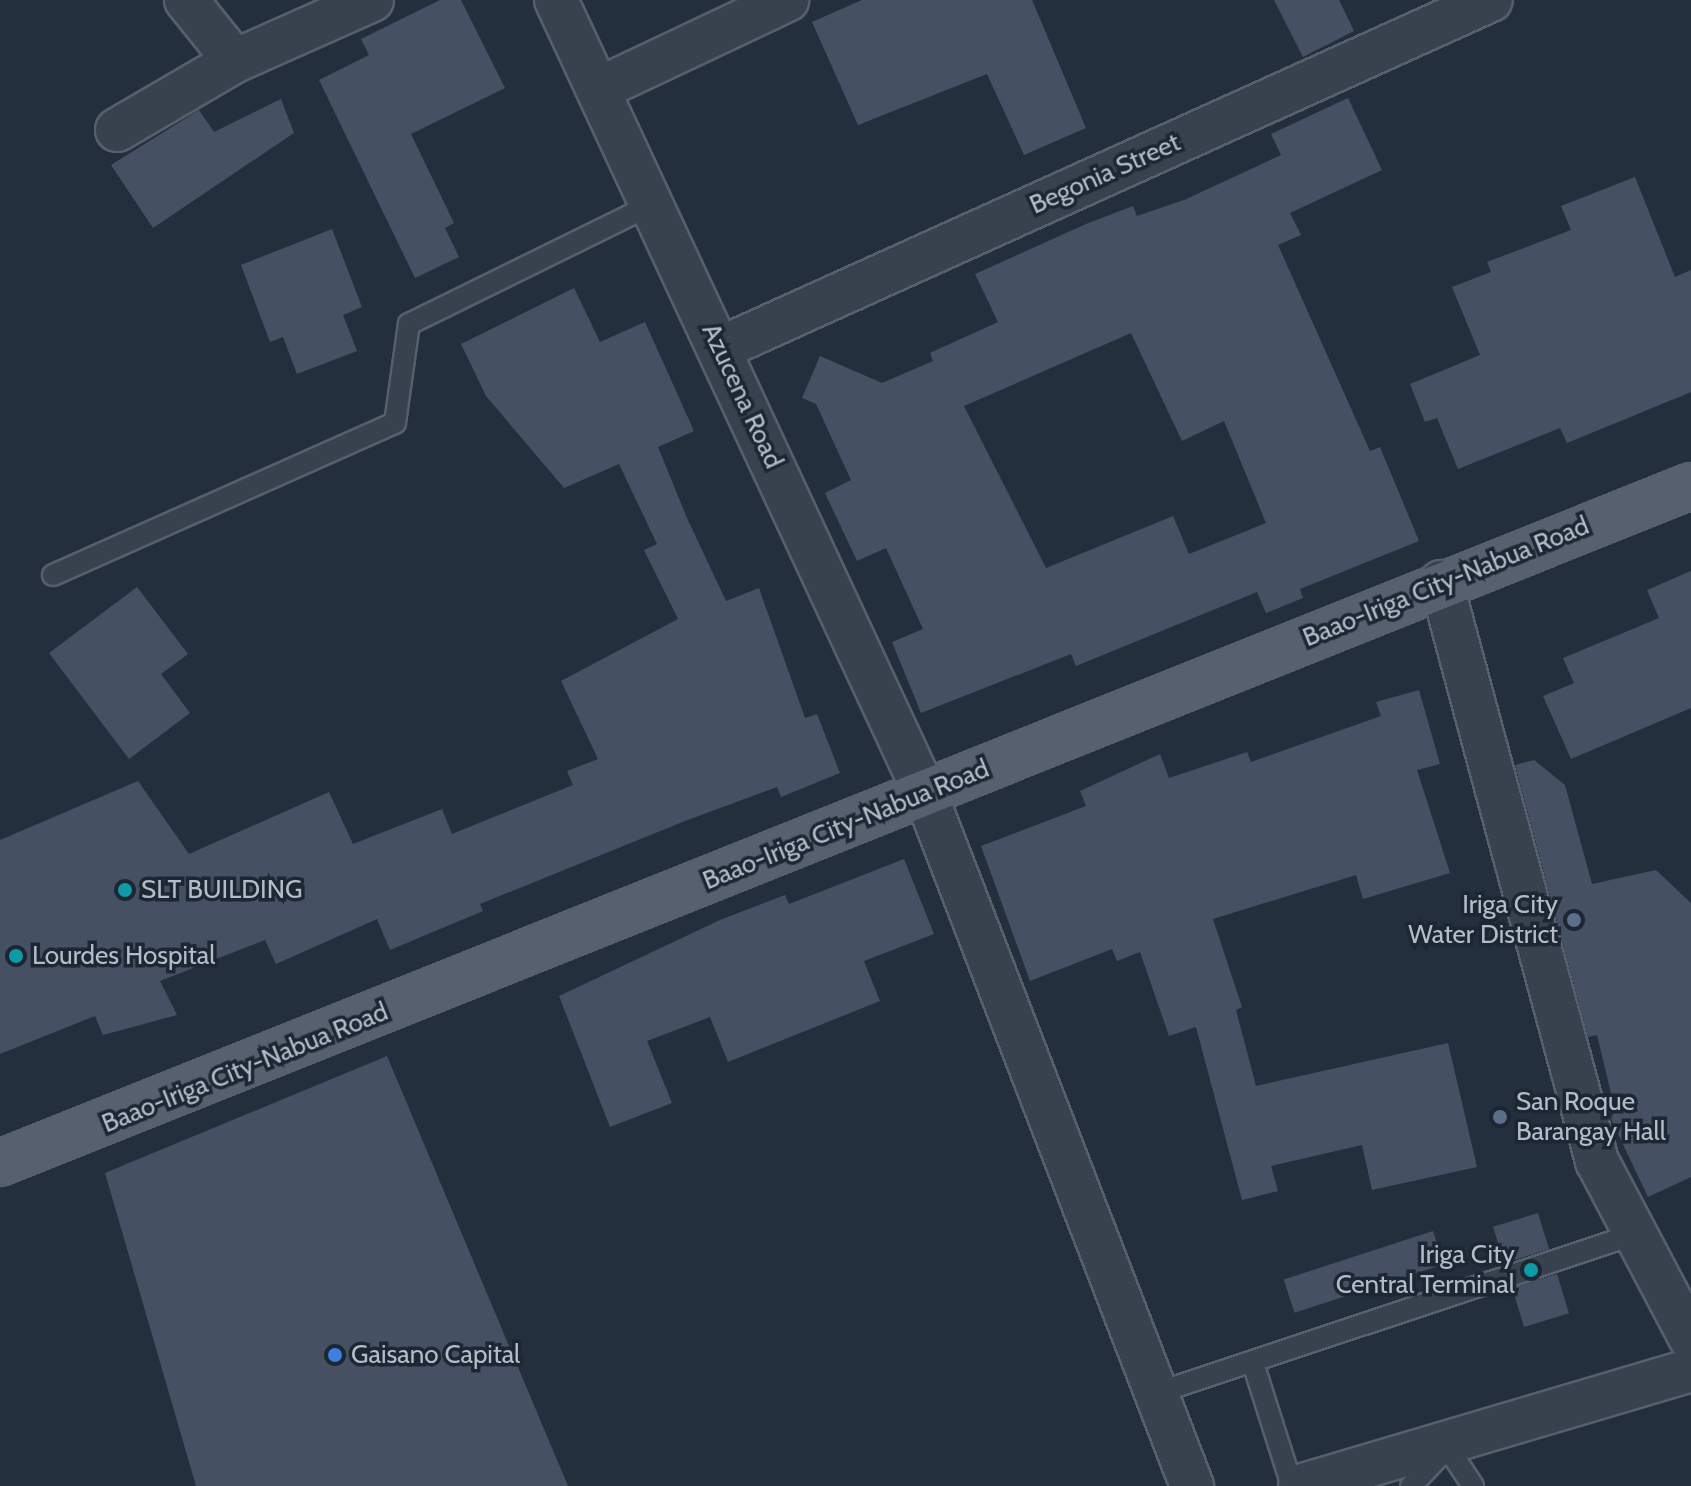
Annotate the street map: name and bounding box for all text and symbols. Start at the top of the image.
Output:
street label: Begonia Street [1025,127,1185,221]
street label: Azucena Road [695,319,789,473]
street label: Baao-Iriga City-Nabua Road [1298,510,1594,654]
street label: Baao-Iriga City-Nabua Road [698,753,994,897]
place label: SLT BUILDING [141,874,302,906]
marker: SLT BUILDING [116,881,134,899]
place label: Iriga City Water District [1408,889,1558,950]
marker: Iriga City Water District [1565,911,1583,929]
place label: Lourdes Hospital [32,940,215,972]
marker: Lourdes Hospital [7,947,25,965]
street label: Baao-Iriga City-Nabua Road [97,996,393,1140]
place label: San Roque Barangay Hall [1516,1086,1666,1148]
marker: San Roque Barangay Hall [1491,1108,1509,1126]
place label: Iriga City Central Terminal [1336,1239,1515,1300]
marker: Iriga City Central Terminal [1522,1261,1540,1279]
place label: Gaisano Capital [351,1339,520,1371]
marker: Gaisano Capital [326,1346,344,1364]

